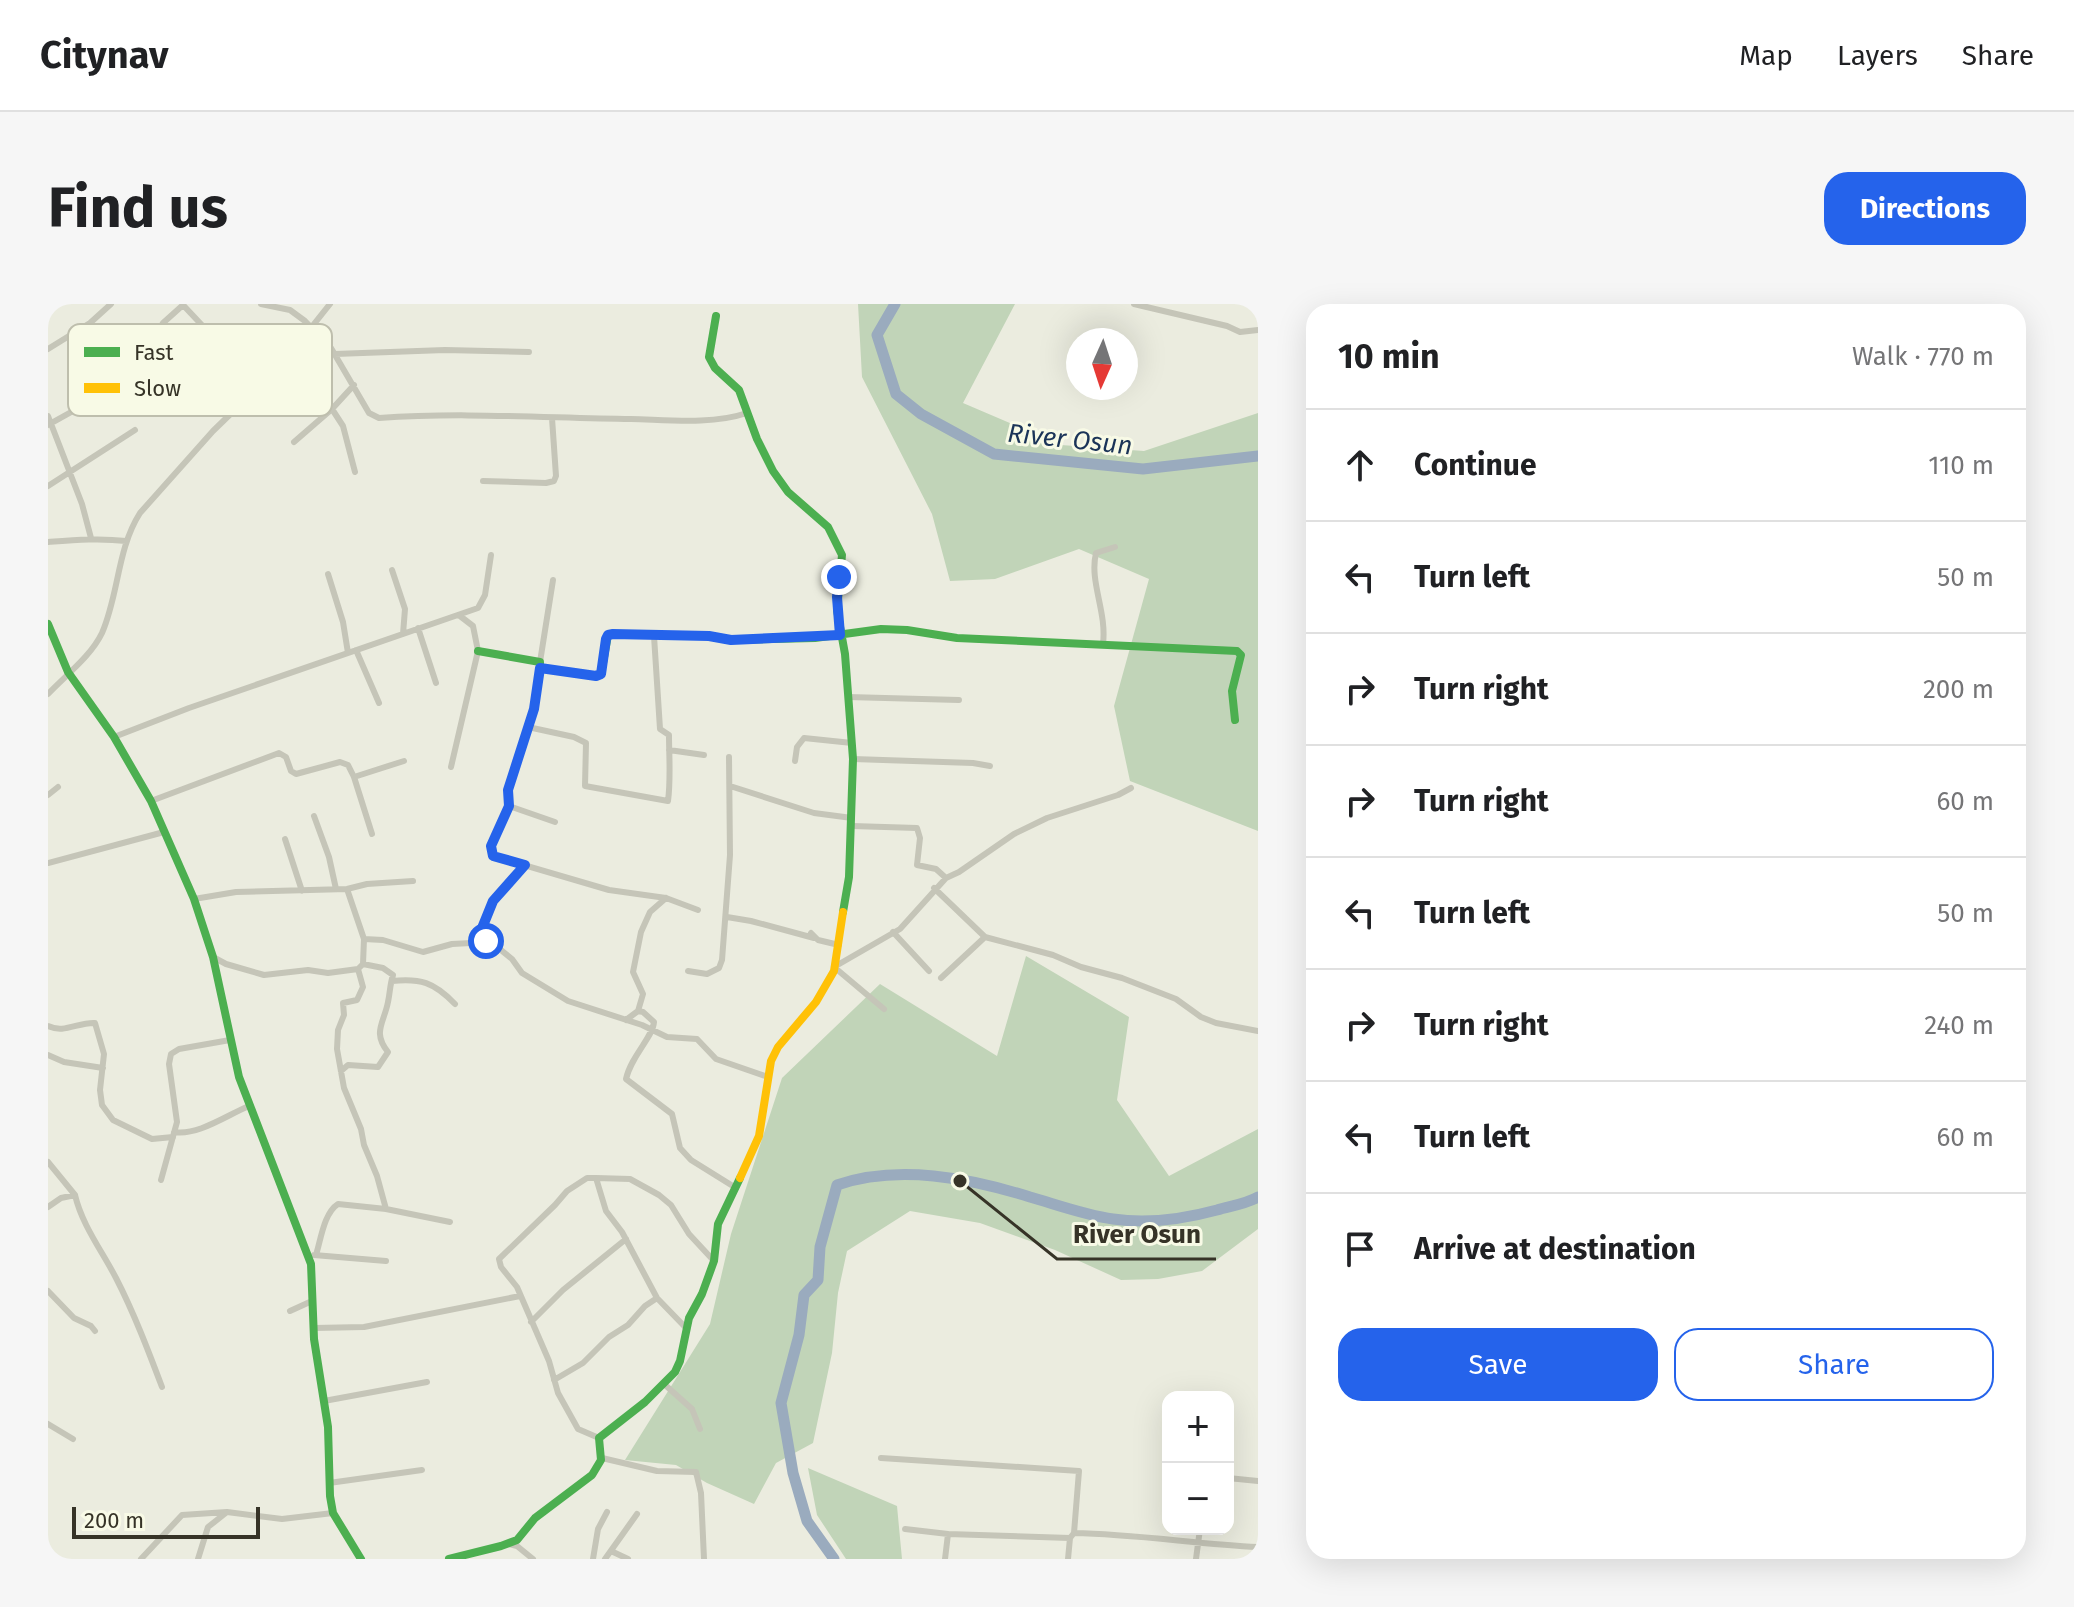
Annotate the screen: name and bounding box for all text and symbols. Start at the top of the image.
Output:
text: Citynav [40,32,168,78]
text: Map [1739,39,1793,72]
text: Layers [1837,39,1918,72]
text: Share [1962,39,2034,72]
button: Directions [1824,172,2026,245]
text: Find us [48,175,228,242]
legend [68,324,332,416]
north arrow [1066,328,1138,400]
text: 10 min [1338,336,1440,377]
text: Fast [134,339,174,366]
text: Walk · 770 m [1852,341,1994,372]
text: Slow [134,375,181,402]
water label: River Osun [1006,418,1134,461]
icon: ahead [1338,443,1382,487]
text: Continue [1414,447,1537,483]
text: 110 m [1928,450,1994,481]
icon: left [1338,555,1382,599]
route end [821,559,857,595]
text: Turn left [1414,559,1530,595]
text: 50 m [1937,562,1994,593]
icon: right [1338,667,1382,711]
text: Turn right [1414,671,1549,707]
text: 200 m [1923,674,1994,705]
icon: right [1338,779,1382,823]
text: Turn right [1414,783,1549,819]
text: 60 m [1936,786,1994,817]
icon: left [1338,891,1382,935]
text: Turn left [1414,895,1530,931]
text: 50 m [1937,898,1994,929]
route start [468,923,504,959]
icon: right [1338,1003,1382,1047]
text: Turn right [1414,1007,1549,1043]
text: 240 m [1924,1010,1994,1041]
icon: left [1338,1115,1382,1159]
text: Turn left [1414,1119,1530,1155]
text: 60 m [1936,1122,1994,1153]
callout: River Osun [1057,1209,1216,1259]
text: River Osun [1073,1219,1201,1250]
icon: arrive [1338,1227,1382,1271]
text: Arrive at destination [1414,1231,1696,1267]
button: Save [1338,1328,1658,1401]
button: Share [1674,1328,1994,1401]
map controls [1162,1391,1234,1535]
button: + [1162,1391,1234,1463]
button: − [1162,1463,1234,1535]
scale bar [72,1503,260,1539]
text: 200 m [84,1507,144,1534]

